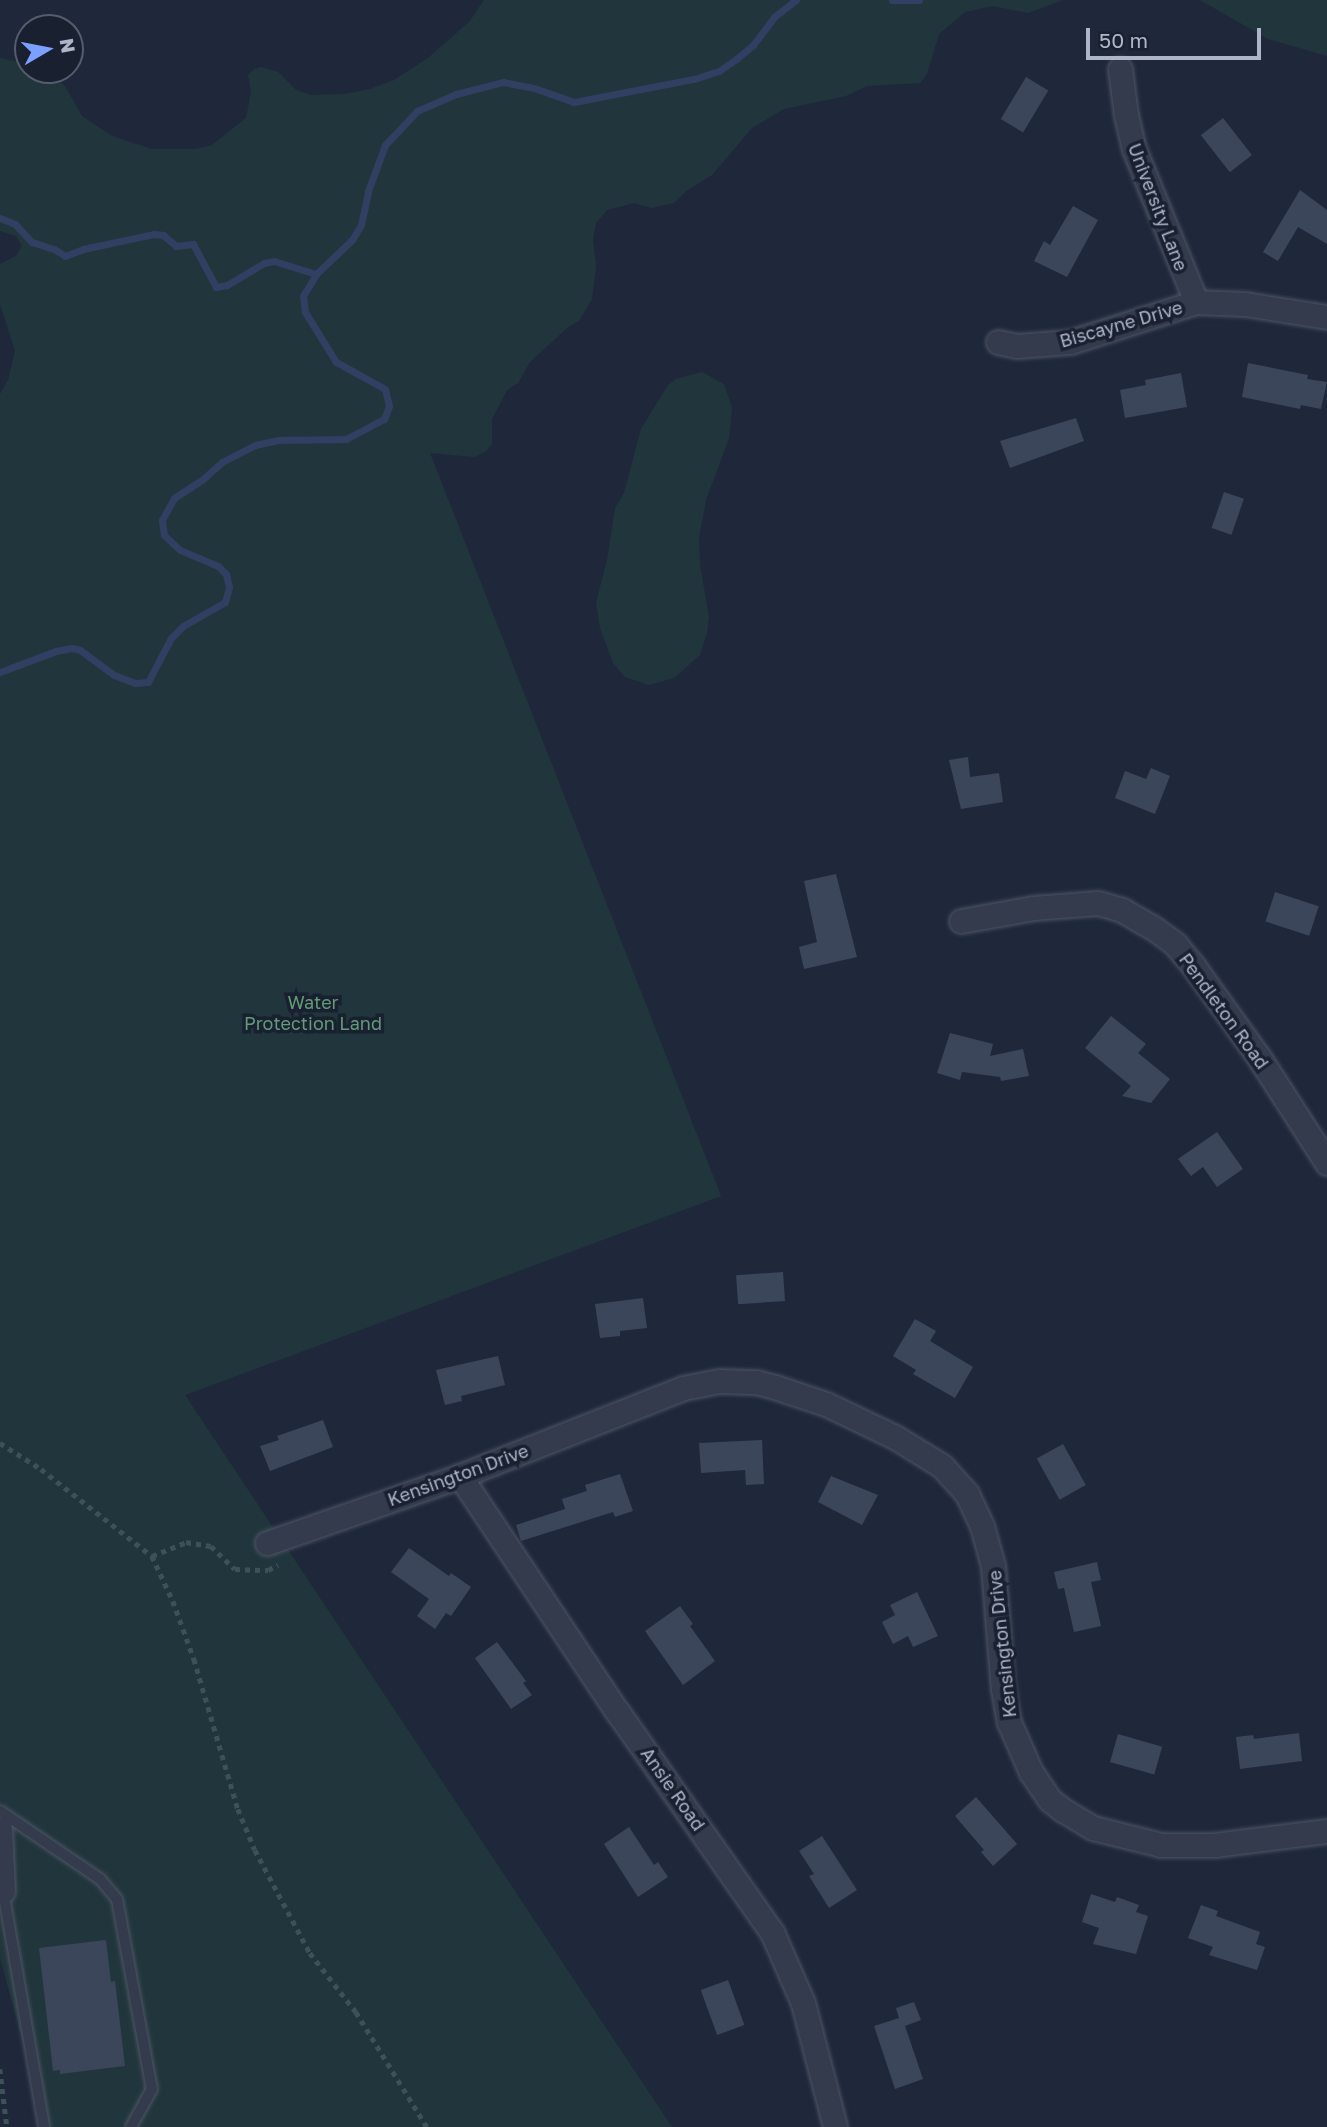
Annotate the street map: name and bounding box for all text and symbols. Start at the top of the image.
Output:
north arrow [14,14,84,84]
scale bar [1089,14,1264,58]
text: 50 m [1099,27,1148,53]
text: N [56,36,81,55]
street label: University Lane [1124,140,1192,274]
street label: Biscayne Drive [1057,296,1185,352]
street label: Pendleton Road [1175,949,1273,1073]
park label: Water Protection Land [244,992,382,1034]
street label: Kensington Drive [385,1439,531,1511]
street label: Kensington Drive [984,1569,1020,1719]
street label: Ansie Road [636,1743,710,1835]

